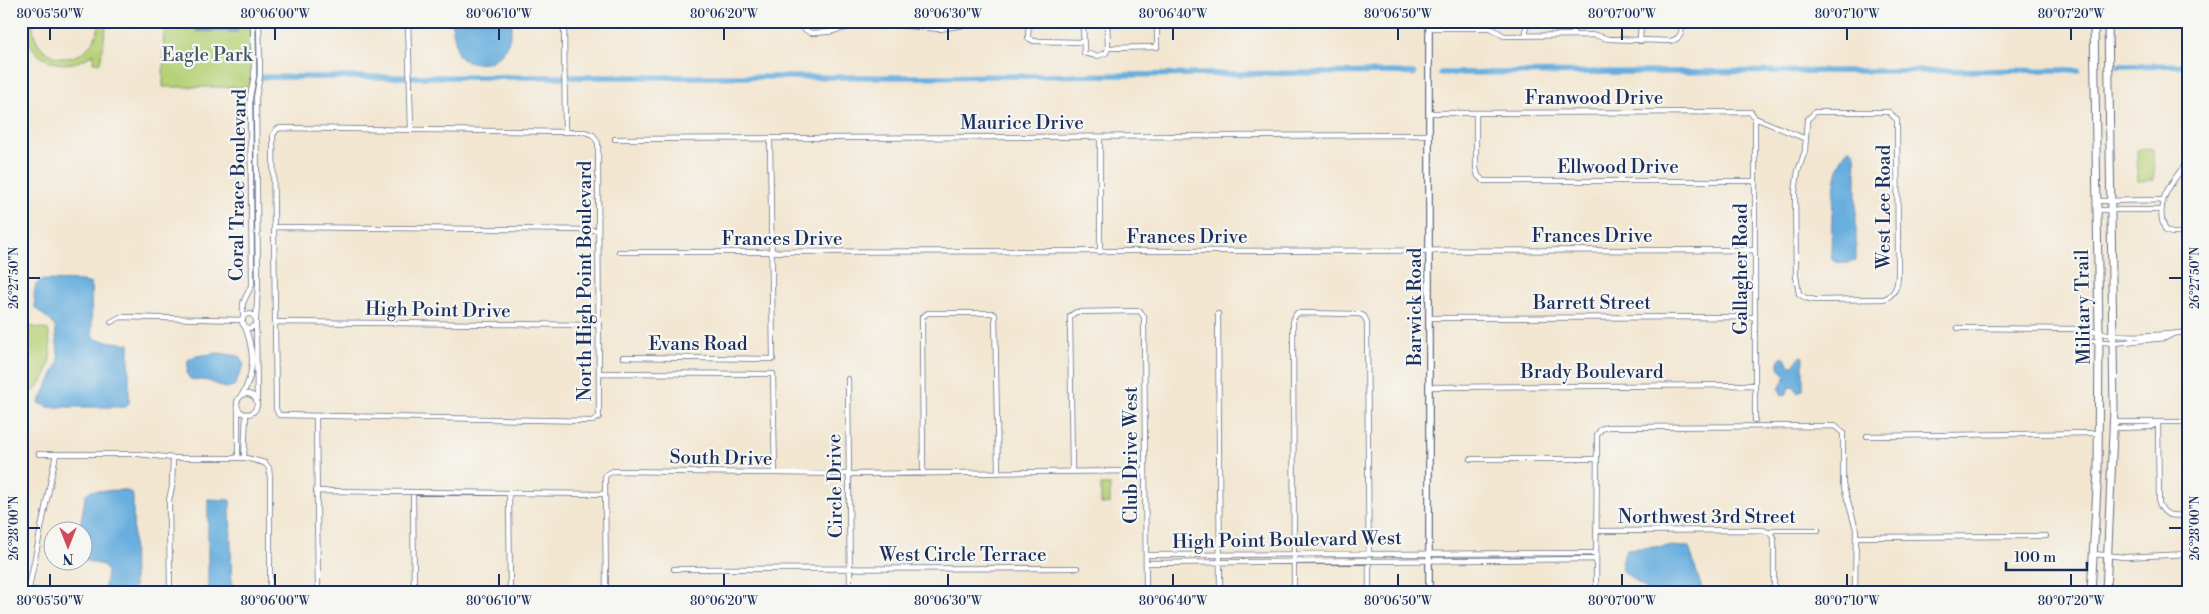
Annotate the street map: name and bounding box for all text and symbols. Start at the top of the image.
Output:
text: 80°05'50"W [16,7,85,22]
text: 80°06'00"W [240,7,311,22]
text: 80°06'10"W [466,7,533,22]
text: 80°06'20"W [690,7,759,22]
text: 80°06'30"W [914,7,983,22]
text: 80°06'40"W [1139,7,1208,22]
text: 80°06'50"W [1364,7,1433,22]
text: 80°07'00"W [1588,7,1657,22]
text: 80°07'10"W [1815,7,1880,22]
text: 80°07'20"W [2038,7,2105,22]
park label: Eagle Park [161,43,254,67]
street label: Franwood Drive [1525,86,1663,110]
street label: Coral Trace Boulevard [224,88,252,281]
street label: Maurice Drive [960,111,1084,135]
street label: West Lee Road [1872,145,1896,270]
street label: Ellwood Drive [1557,155,1679,179]
street label: North High Point Boulevard [573,161,597,401]
street label: Gallagher Road [1729,203,1753,335]
street label: Frances Drive [1531,224,1653,248]
street label: Frances Drive [1126,225,1248,249]
street label: Frances Drive [721,227,843,251]
text: 26°27'50"N [7,247,22,309]
street label: Barwick Road [1403,247,1427,367]
text: 26°27'50"N [2188,247,2203,309]
street label: Military Trail [2070,249,2096,365]
street label: Barrett Street [1532,291,1651,315]
street label: High Point Drive [365,297,511,323]
street label: Evans Road [648,332,748,356]
street label: Brady Boulevard [1519,360,1664,384]
street label: Club Drive West [1119,386,1143,524]
street label: Circle Drive [822,434,848,538]
street label: South Drive [669,445,773,471]
text: 26°28'00"N [7,495,22,560]
text: 26°28'00"N [2188,495,2203,560]
street label: Northwest 3rd Street [1618,505,1796,529]
north arrow [42,522,92,572]
street label: High Point Boulevard West [1172,526,1402,554]
scale bar [2006,539,2088,571]
street label: West Circle Terrace [878,543,1047,567]
text: 100 m [2014,548,2056,567]
text: N [62,549,74,567]
text: 80°05'50"W [16,594,85,609]
text: 80°06'00"W [240,594,311,609]
text: 80°06'10"W [466,594,533,609]
text: 80°06'20"W [690,594,759,609]
text: 80°06'30"W [914,594,983,609]
text: 80°06'40"W [1139,594,1208,609]
text: 80°06'50"W [1364,594,1433,609]
text: 80°07'00"W [1588,594,1657,609]
text: 80°07'10"W [1815,594,1880,609]
text: 80°07'20"W [2038,594,2105,609]

